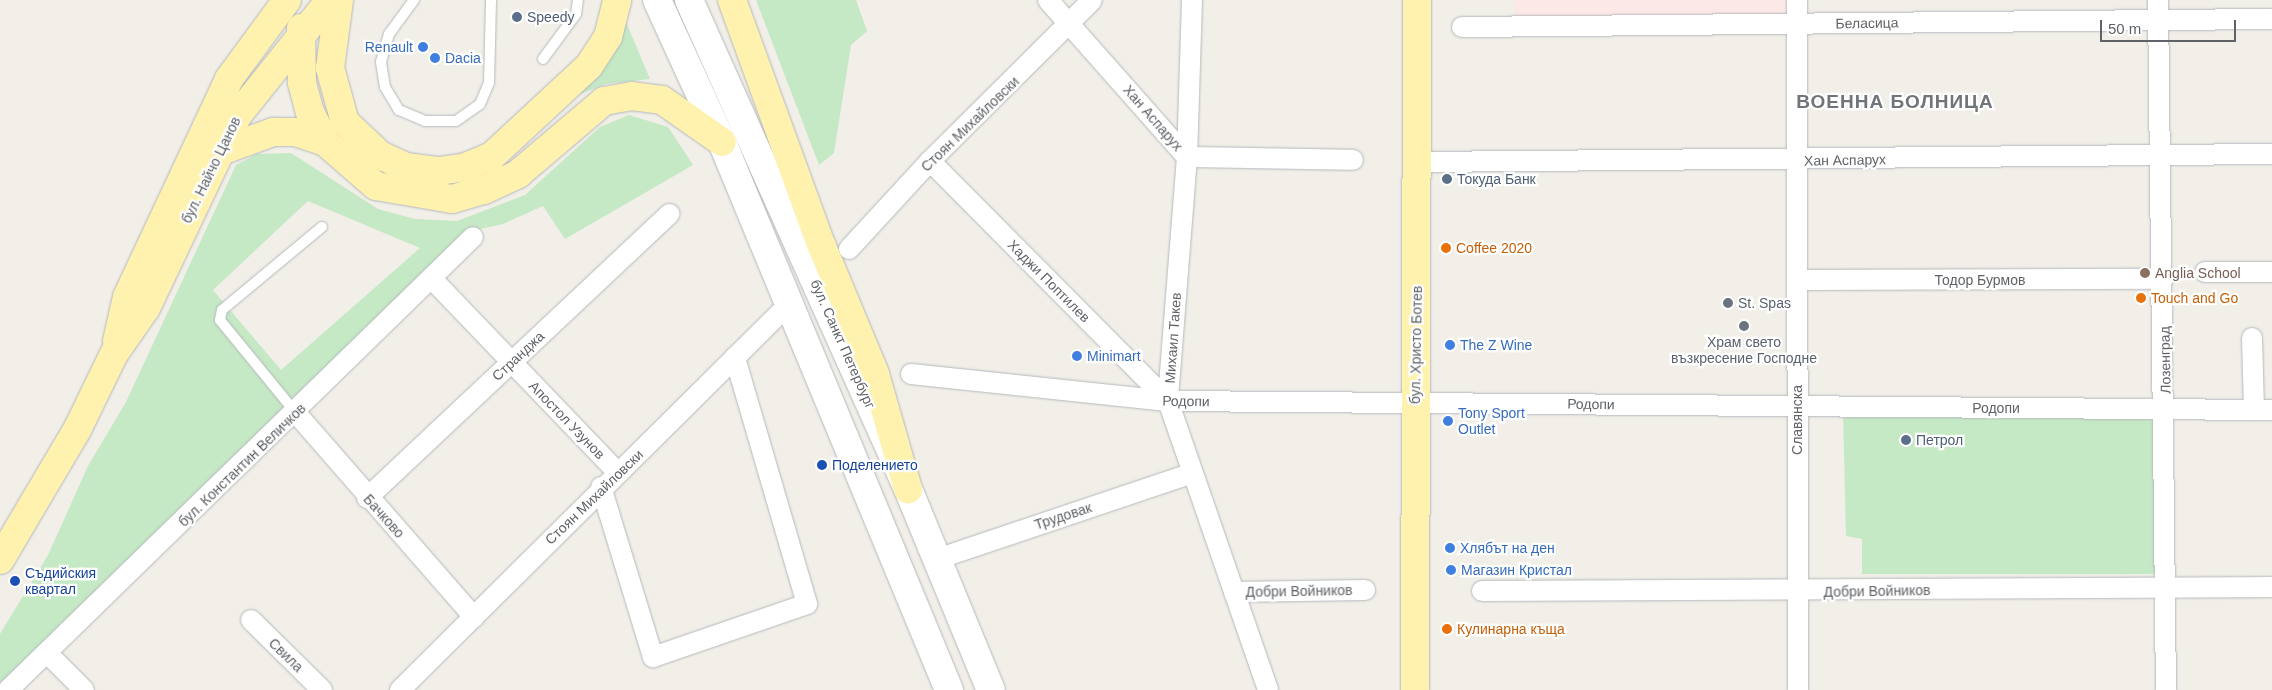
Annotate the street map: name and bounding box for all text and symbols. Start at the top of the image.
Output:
place label: Speedy [527,9,574,25]
scale bar [2102,10,2238,42]
marker: Speedy [511,11,523,23]
street label: Беласица [1835,14,1899,32]
text: 50 m [2108,20,2141,37]
place label: Renault [365,39,413,55]
marker: Renault [417,41,429,53]
place label: Dacia [445,50,481,66]
marker: Dacia [429,52,441,64]
street label: Стоян Михайловски [918,73,1022,175]
street label: Хан Аспарух [1120,82,1186,154]
district label: ВОЕННА БОЛНИЦА [1795,91,1995,113]
street label: бул. Найчо Цанов [178,114,244,226]
street label: Хан Аспарух [1804,151,1886,169]
place label: Токуда Банк [1457,171,1536,187]
marker: Токуда Банк [1441,173,1453,185]
street label: Хаджи Поптилев [1004,236,1094,326]
place label: Coffee 2020 [1456,240,1532,256]
marker: Coffee 2020 [1440,242,1452,254]
place label: Anglia School [2155,265,2241,281]
marker: Anglia School [2139,267,2151,279]
street label: Тодор Бурмов [1935,272,2025,288]
street label: бул. Санкт Петербург [807,277,879,411]
street label: бул. Христо Ботев [1407,286,1425,404]
place label: Touch and Go [2151,290,2238,306]
street label: Михаил Такев [1161,292,1185,384]
marker: Touch and Go [2135,292,2147,304]
place label: St. Spas [1738,295,1791,311]
marker: St. Spas [1722,297,1734,309]
marker: Храм свето възкресение Господне [1738,320,1750,332]
street label: Лозенград [2156,326,2174,394]
street label: Странджа [488,328,548,384]
place label: Храм свето възкресение Господне [1671,334,1817,367]
place label: The Z Wine [1460,337,1532,353]
marker: The Z Wine [1444,339,1456,351]
place label: Minimart [1087,348,1141,364]
marker: Minimart [1071,350,1083,362]
street label: Апостол Узунов [526,378,608,462]
street label: Славянска [1789,385,1805,455]
street label: Родопи [1162,392,1210,410]
street label: Родопи [1567,395,1615,413]
street label: бул. Константин Величков [175,400,309,530]
street label: Родопи [1972,400,2020,416]
place label: Tony Sport Outlet [1458,405,1525,438]
marker: Tony Sport Outlet [1442,415,1454,427]
place label: Петрол [1916,432,1963,448]
marker: Петрол [1900,434,1912,446]
street label: Стоян Михайловски [542,446,646,548]
place label: Поделението [832,457,918,473]
marker: Поделението [816,459,828,471]
street label: Бачково [360,491,408,541]
street label: Трудовак [1032,499,1094,533]
place label: Хлябът на ден [1460,540,1555,556]
marker: Хлябът на ден [1444,542,1456,554]
place label: Магазин Кристал [1461,562,1572,578]
marker: Магазин Кристал [1445,564,1457,576]
place label: Съдийския квартал [25,565,96,598]
marker: Съдийския квартал [9,575,21,587]
street label: Добри Войников [1245,582,1353,600]
street label: Добри Войников [1823,582,1931,600]
place label: Кулинарна къща [1457,621,1565,637]
marker: Кулинарна къща [1441,623,1453,635]
street label: Свила [265,635,307,675]

